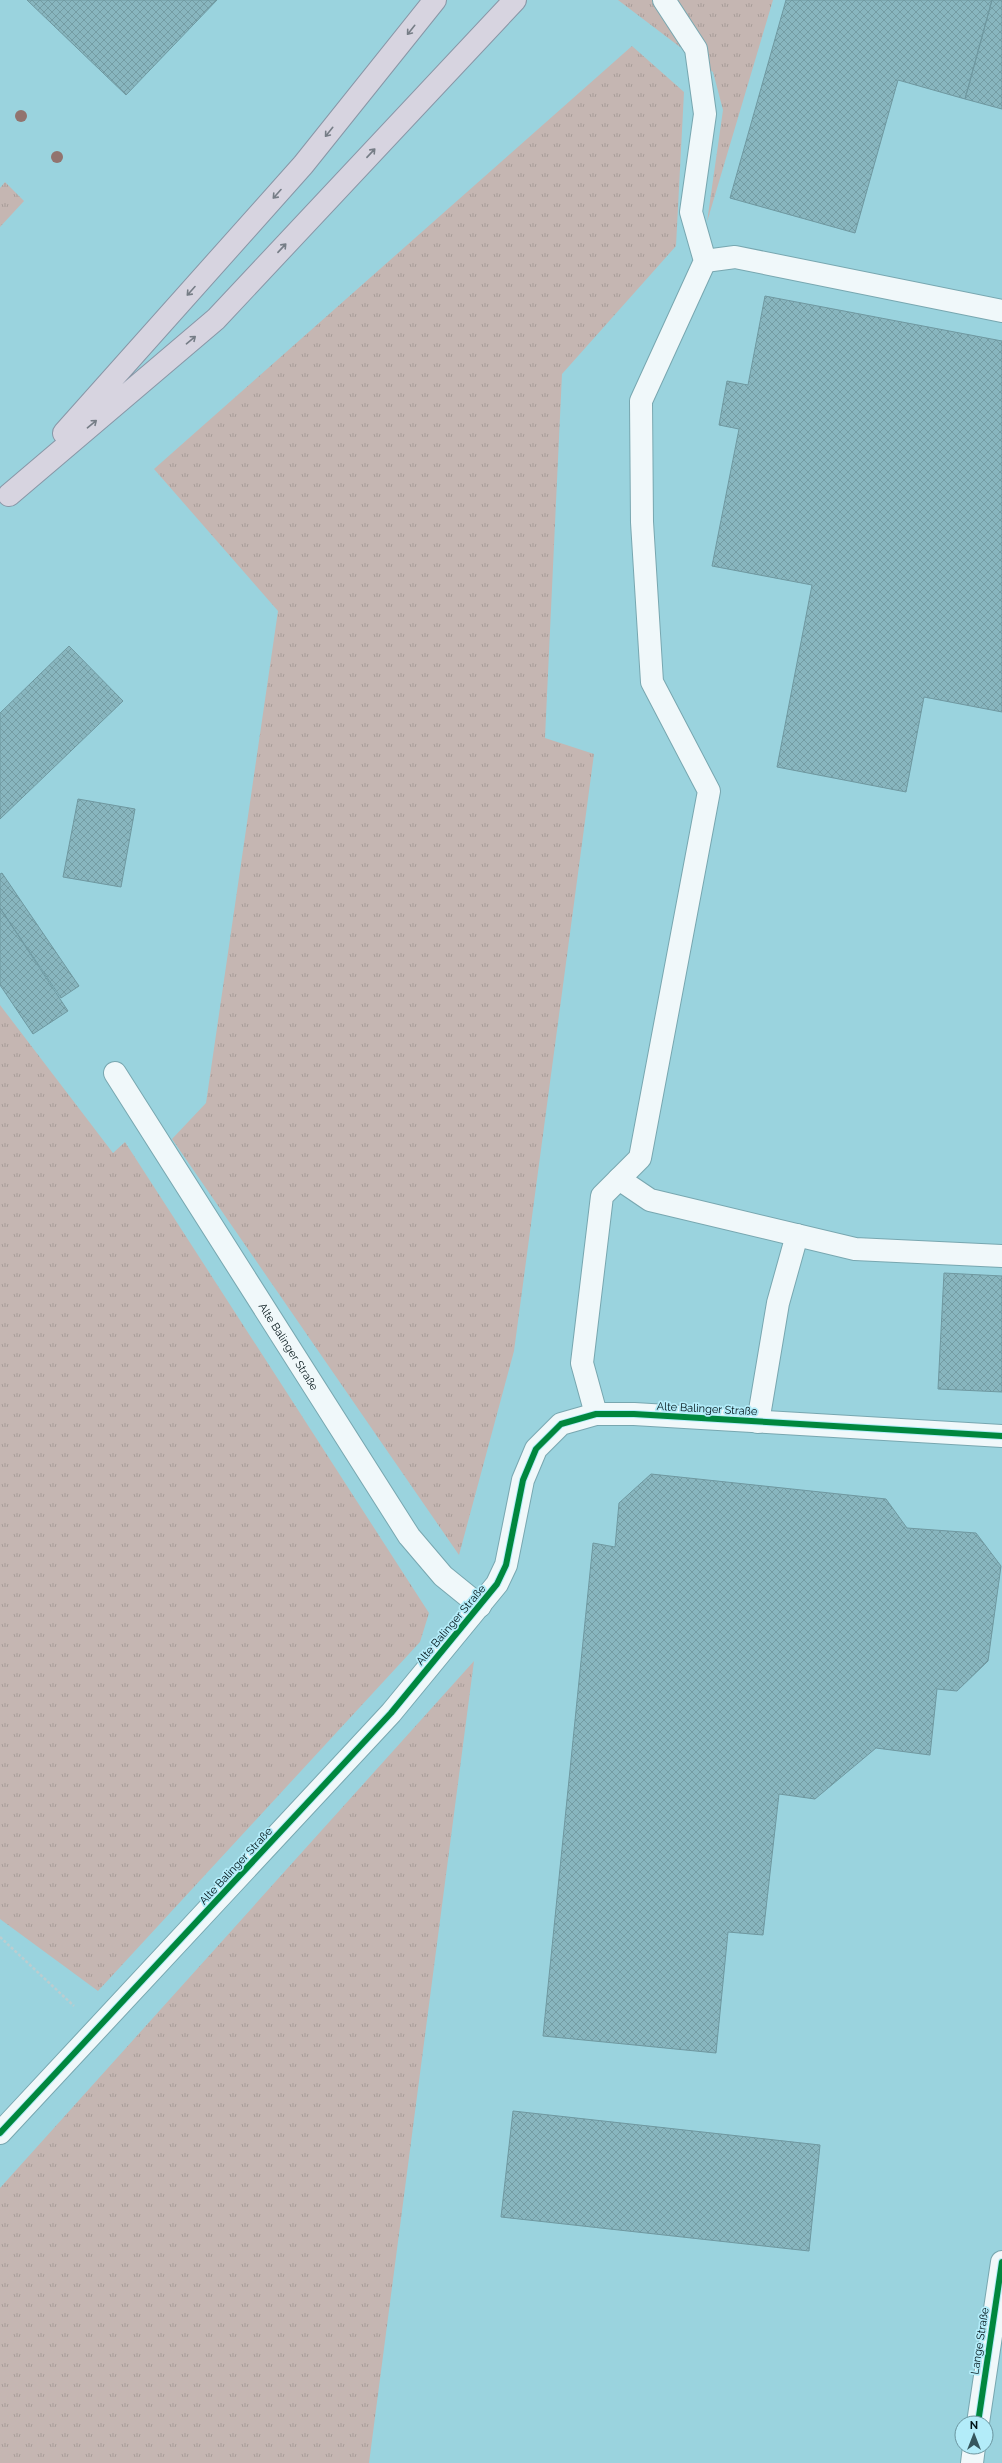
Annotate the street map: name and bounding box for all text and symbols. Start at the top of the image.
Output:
one-way arrow [406,25,415,36]
one-way arrow [325,126,334,137]
one-way arrow [367,148,376,158]
one-way arrow [272,189,282,199]
one-way arrow [278,243,287,253]
one-way arrow [186,286,195,296]
one-way arrow [186,335,196,344]
one-way arrow [87,420,97,429]
street label: Alte Balinger Straße [256,1300,321,1393]
street label: Alte Balinger Straße [656,1400,758,1418]
street label: Alte Balinger Straße [414,1582,489,1668]
street label: Alte Balinger Straße [197,1824,275,1907]
street label: Lange Straße [968,2306,992,2375]
north arrow [954,2415,994,2455]
text: N [970,2419,978,2432]

